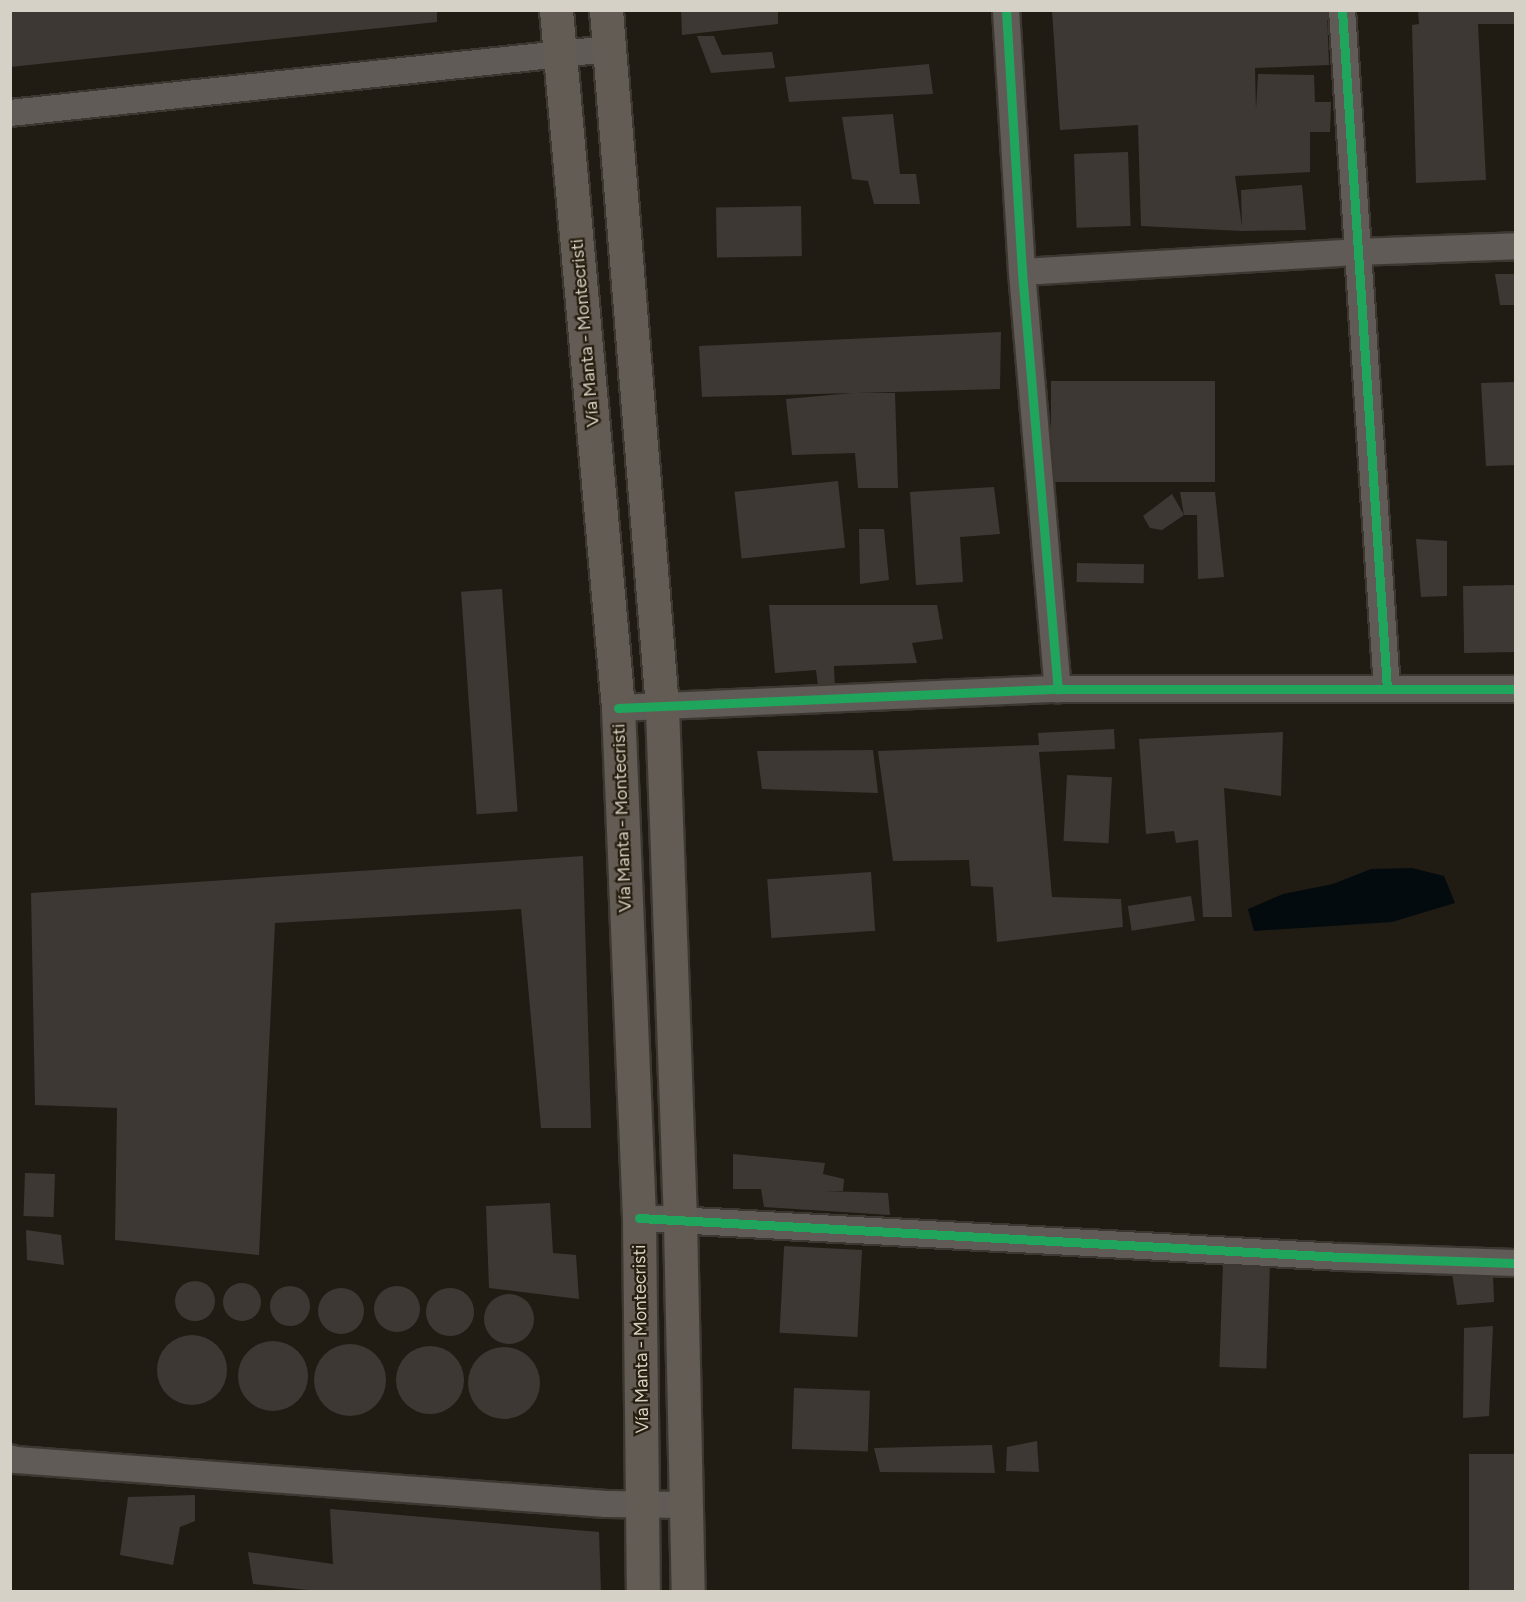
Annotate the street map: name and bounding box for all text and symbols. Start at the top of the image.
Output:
street label: Vía Manta - Montecristi [566,238,604,428]
street label: Vía Manta - Montecristi [608,723,636,913]
street label: Vía Manta - Montecristi [629,1244,653,1434]

